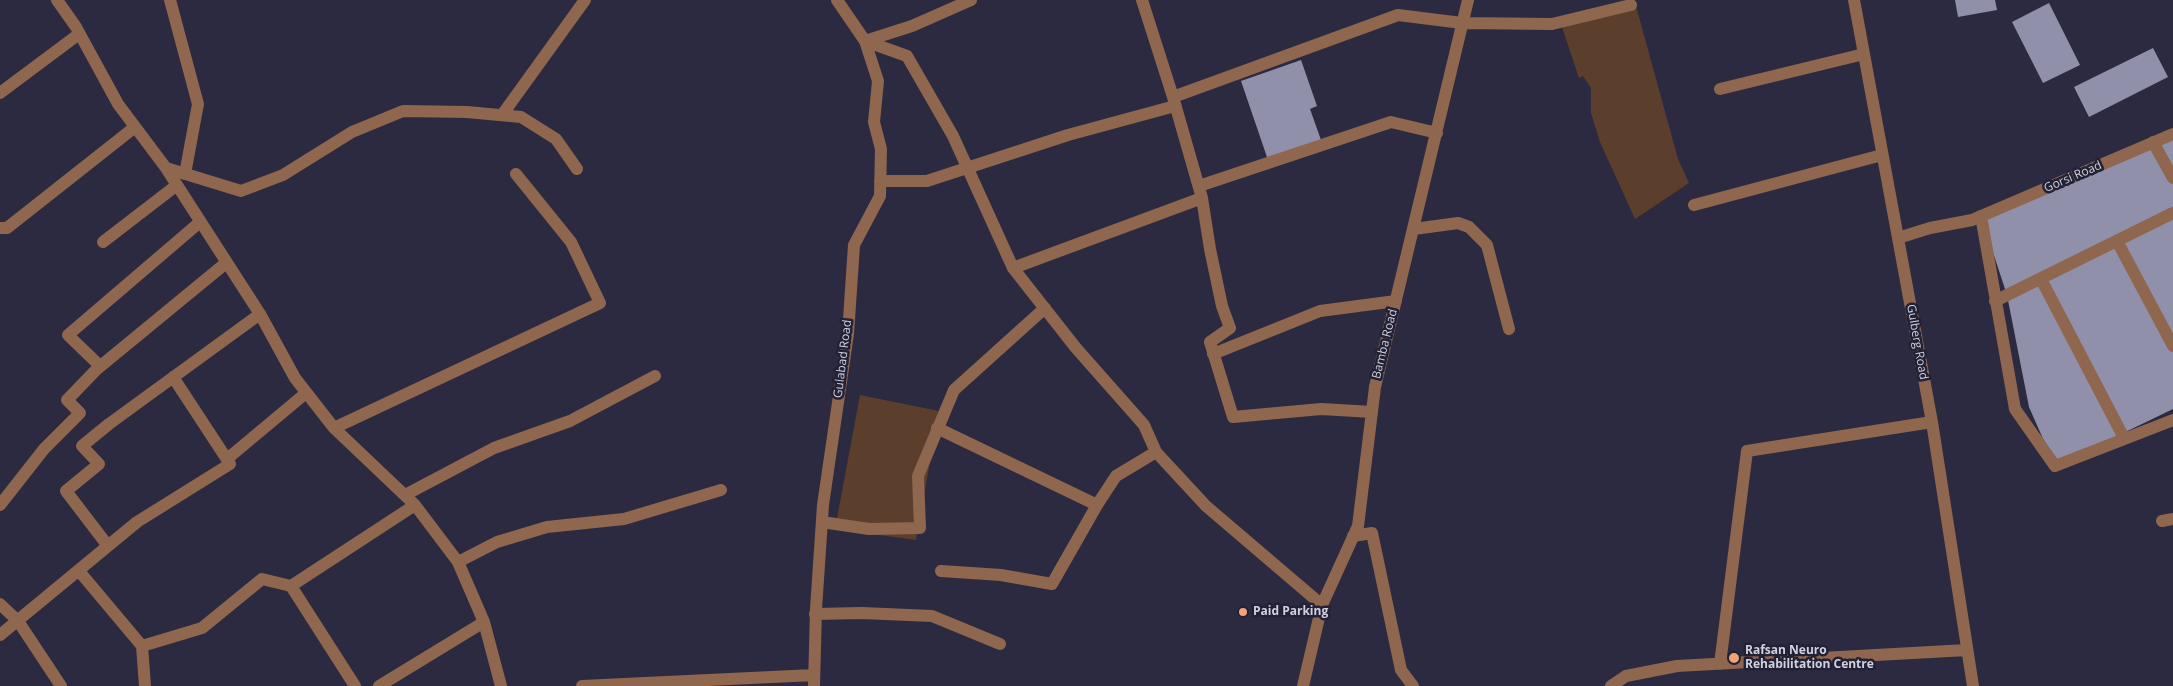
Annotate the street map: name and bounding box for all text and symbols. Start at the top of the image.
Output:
street label: Gorsi Road [2042,158,2104,196]
street label: Gulberg Road [1903,303,1931,381]
street label: Bamba Road [1369,308,1401,380]
street label: Gulabad Road [831,319,855,399]
place label: Paid Parking [1253,605,1328,619]
marker: Paid Parking [1237,606,1249,618]
place label: Rafsan Neuro Rehabilitation Centre [1745,644,1874,672]
marker: Rafsan Neuro Rehabilitation Centre [1727,651,1741,665]

